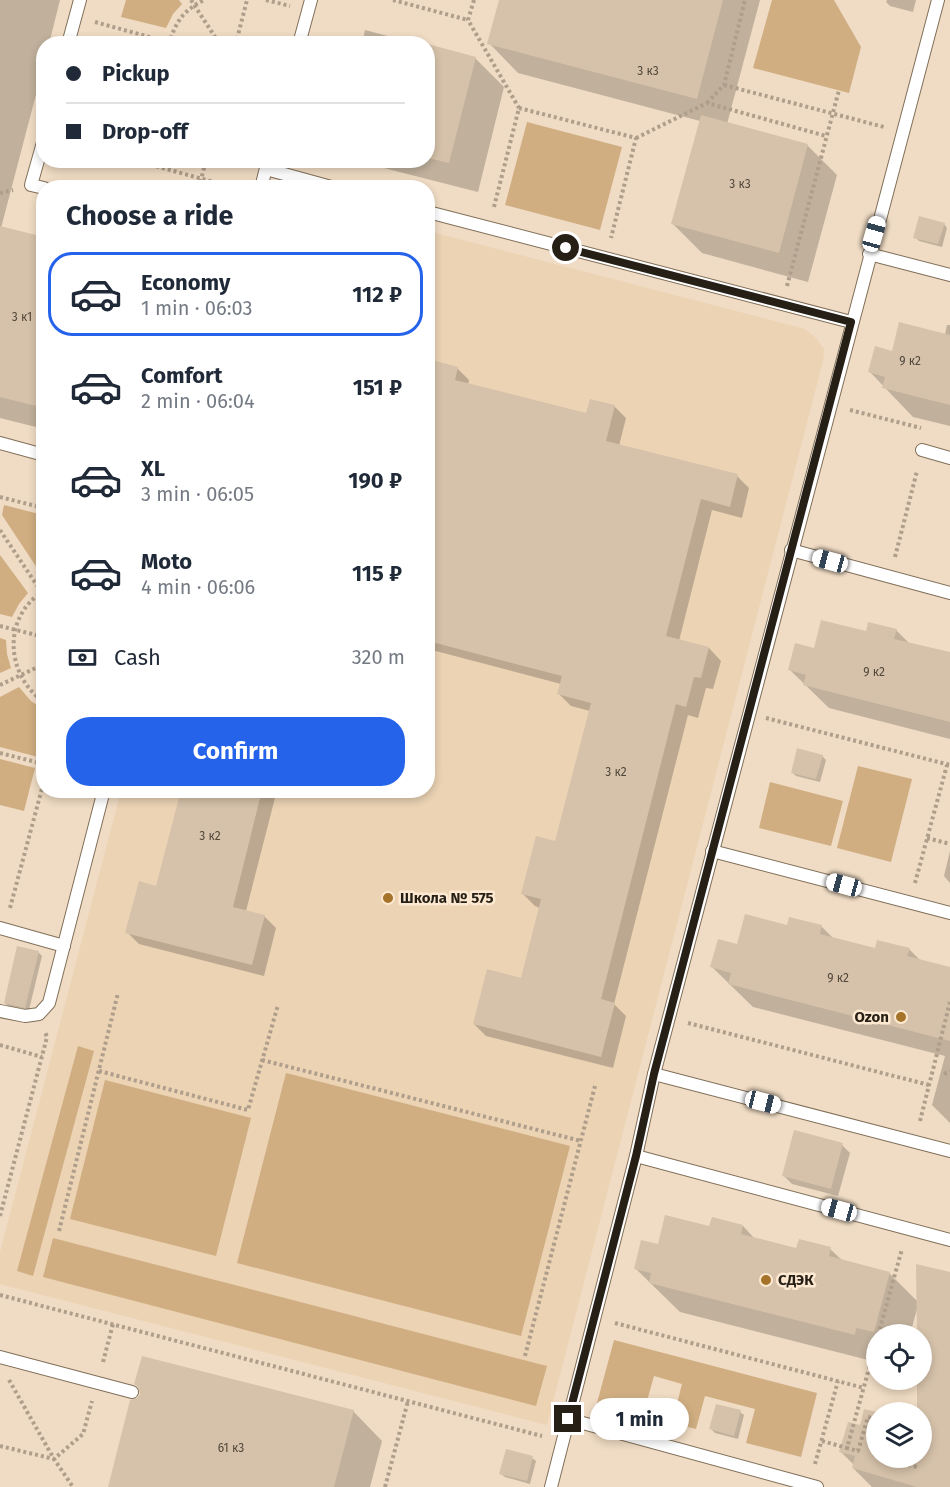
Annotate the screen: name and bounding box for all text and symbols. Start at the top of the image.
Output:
text: Pickup [102,60,170,87]
house number: 3 к3 [637,64,659,78]
text: Drop-off [102,118,188,145]
house number: 3 к3 [729,177,751,191]
text: Choose a ride [66,200,233,232]
car [860,214,888,254]
route start [552,234,579,261]
icon: car [69,267,123,321]
text: Economy [141,269,230,296]
text: 112 ₽ [352,281,402,308]
text: 1 min · 06:03 [141,296,252,320]
house number: 3 к1 [12,310,32,324]
house number: 9 к2 [899,354,921,368]
icon: car [69,360,123,414]
text: Comfort [141,362,222,389]
text: 151 ₽ [353,374,402,401]
text: 2 min · 06:04 [141,389,255,413]
icon: car [69,453,123,507]
text: XL [141,455,165,482]
text: 190 ₽ [348,467,402,494]
text: 3 min · 06:05 [141,482,254,506]
icon: car [69,546,123,600]
text: Moto [141,548,192,575]
car [810,548,850,574]
text: 115 ₽ [352,560,402,587]
text: 4 min · 06:06 [141,575,255,599]
icon: cash [66,641,99,674]
text: Cash [114,644,161,671]
text: 320 m [352,645,405,669]
house number: 9 к2 [863,665,885,679]
button: Confirm [66,717,405,786]
house number: 3 к2 [605,765,627,779]
house number: 3 к2 [199,829,221,843]
car [824,872,864,898]
place label: Школа № 575 [400,889,494,907]
marker: Школа № 575 [381,891,395,905]
house number: 9 к2 [827,971,849,985]
place label: Ozon [855,1008,889,1026]
marker: Ozon [894,1010,908,1024]
car [743,1089,783,1115]
car [819,1197,859,1223]
place label: СДЭК [778,1271,814,1289]
marker: СДЭК [759,1273,773,1287]
map controls [866,1324,932,1468]
button: locate [866,1324,932,1390]
callout: 1 min [589,1398,688,1440]
button: layers [866,1402,932,1468]
route end [554,1405,581,1432]
text: 1 min [615,1407,664,1431]
house number: 61 к3 [218,1441,244,1455]

